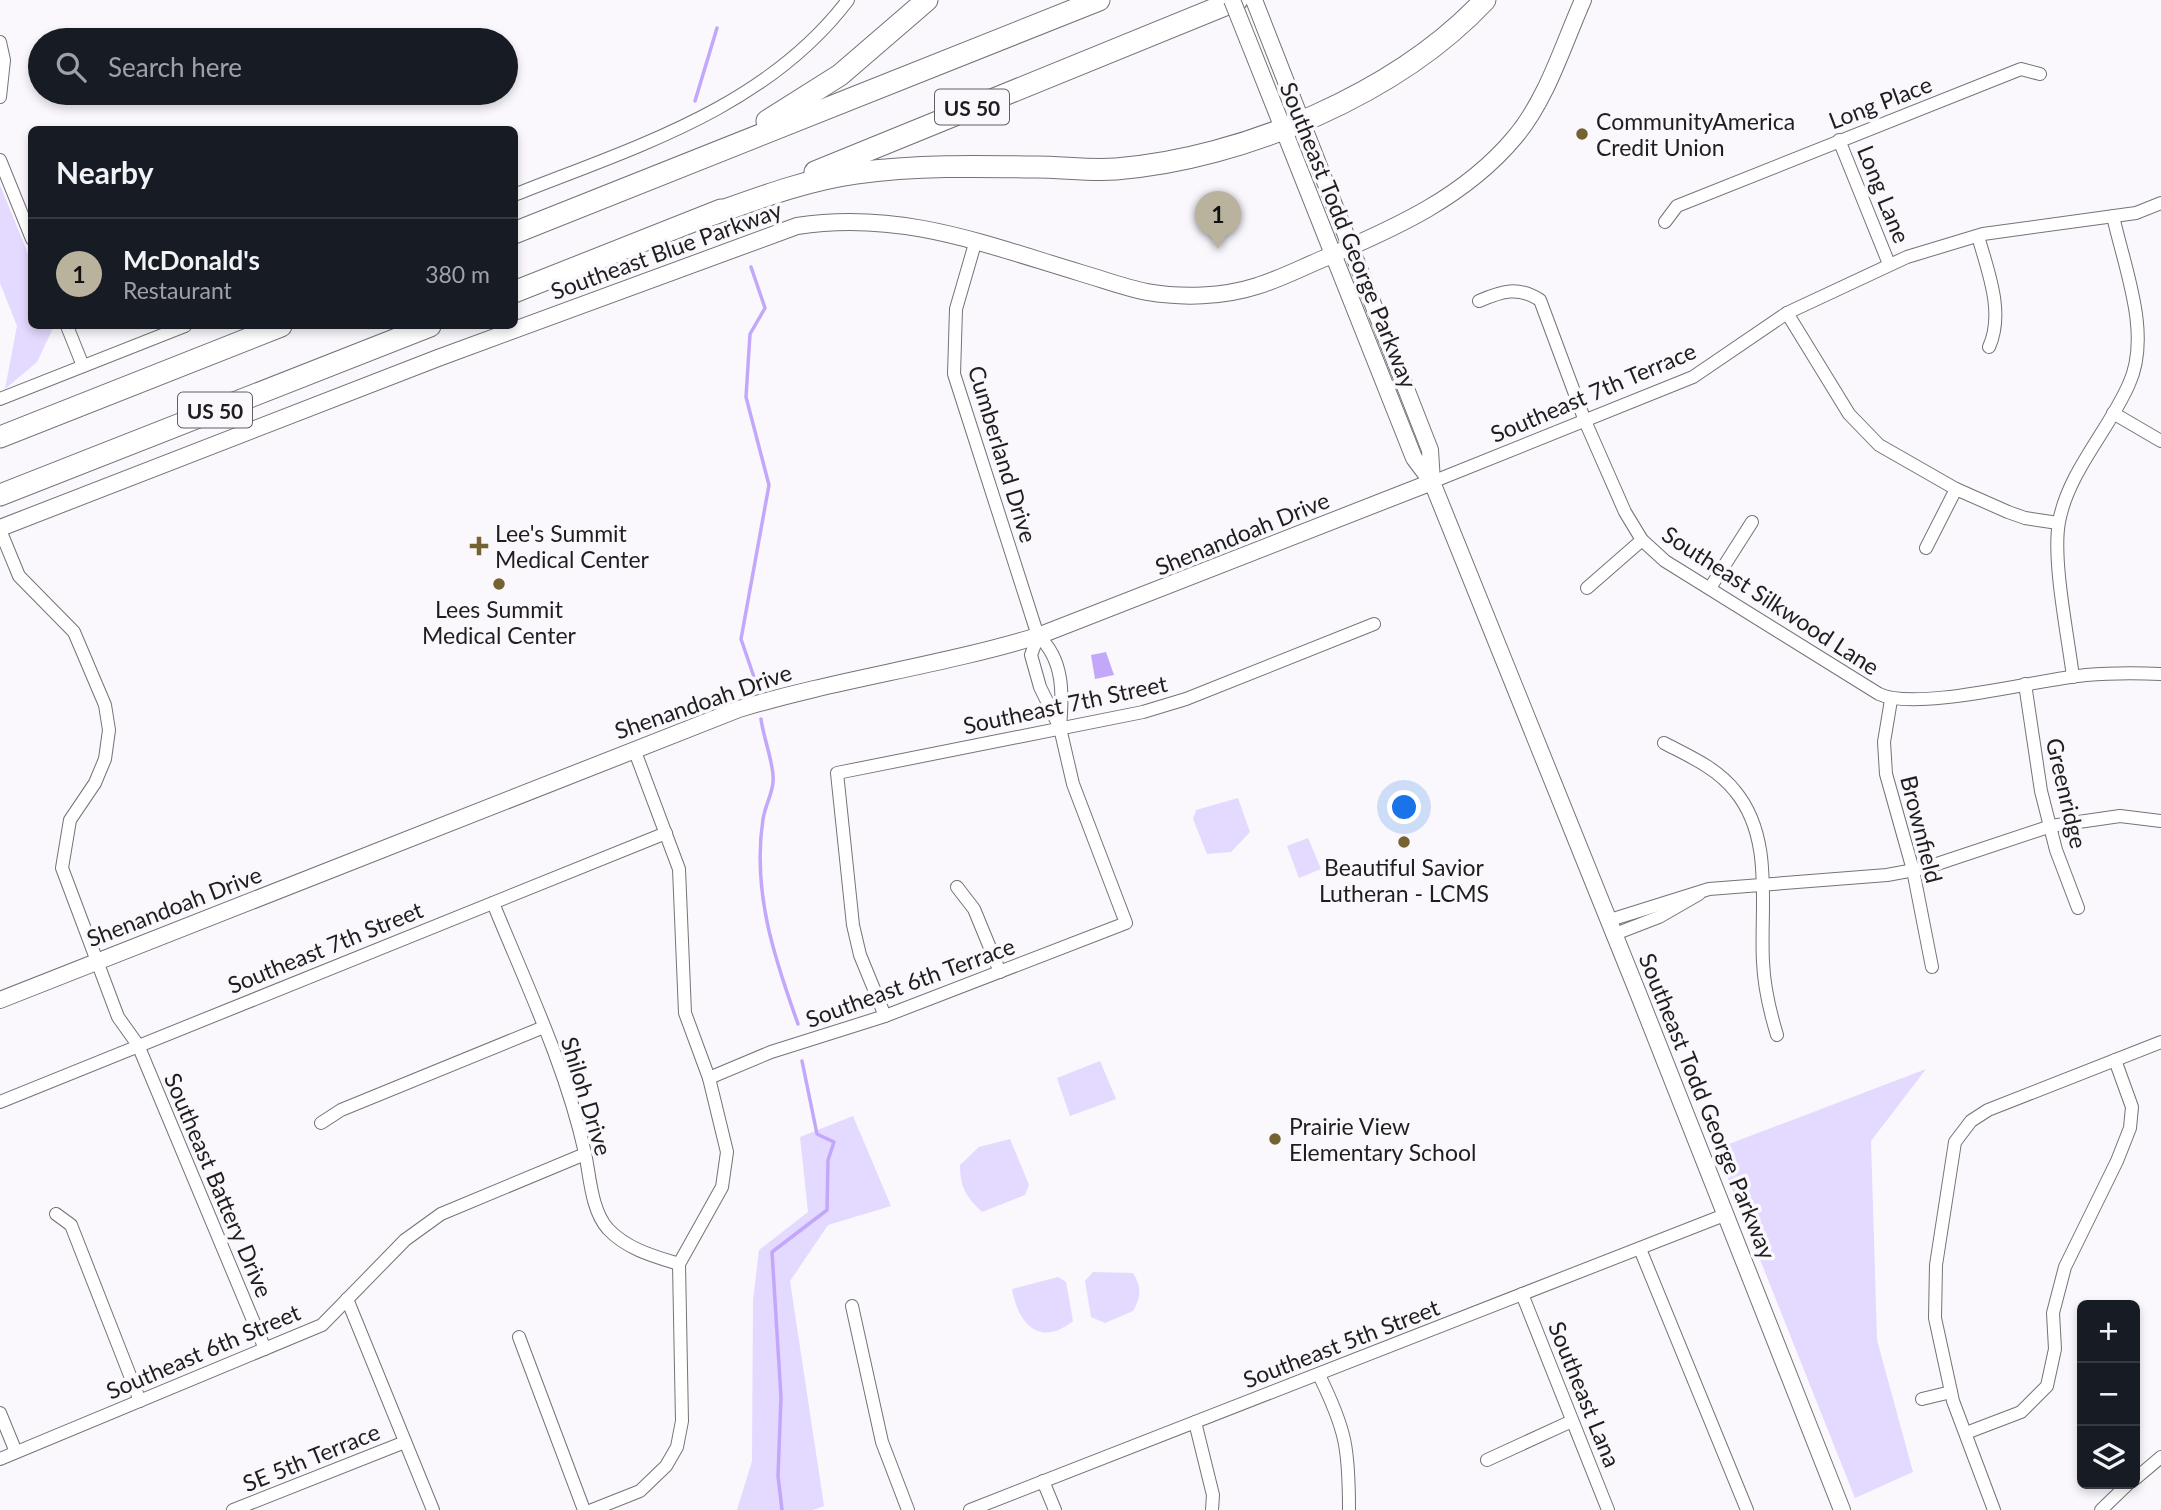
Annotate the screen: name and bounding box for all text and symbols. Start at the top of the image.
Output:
search box [28,28,518,105]
icon: search [52,48,90,86]
text: Search here [108,51,242,83]
street label: Long Place [1824,70,1936,134]
street label: Southeast Todd George Parkway [1275,78,1423,392]
road number: US 50 [935,90,1009,124]
place label: CommunityAmerica Credit Union [1596,107,1795,161]
marker: CommunityAmerica Credit Union [1574,126,1590,142]
street label: Long Lane [1852,141,1916,247]
text: Nearby [56,154,154,190]
pin: 1 [1195,191,1241,249]
street label: Southeast Blue Parkway [547,195,785,305]
text: McDonald's [123,244,260,276]
text: 1 [72,260,86,288]
text: 380 m [425,260,490,288]
text: Restaurant [123,276,232,304]
street label: Southeast 7th Terrace [1486,336,1700,448]
street label: Cumberland Drive [963,362,1043,546]
road number: US 50 [178,392,252,428]
street label: Shenandoah Drive [1151,485,1333,581]
place label: Lee's Summit Medical Center [495,519,650,573]
street label: Southeast Silkwood Lane [1657,519,1885,681]
marker: Lee's Summit Medical Center [469,536,489,556]
marker: Lees Summit Medical Center [491,576,507,592]
place label: Lees Summit Medical Center [422,595,577,649]
street label: Shenandoah Drive [611,658,795,744]
street label: Southeast 7th Street [960,669,1170,739]
street label: Greenridge [2041,735,2093,851]
street label: Brownfield [1895,772,1949,886]
your location [1387,790,1421,824]
marker: Beautiful Savior Lutheran - LCMS [1396,834,1412,850]
place label: Beautiful Savior Lutheran - LCMS [1319,853,1489,907]
street label: Shenandoah Drive [83,860,265,952]
street label: Southeast 7th Street [223,895,427,999]
street label: Southeast 6th Terrace [802,931,1018,1033]
street label: Southeast Todd George Parkway [1634,949,1782,1263]
street label: Shiloh Drive [556,1033,618,1159]
street label: Southeast Battery Drive [159,1069,279,1301]
place label: Prairie View Elementary School [1289,1112,1476,1166]
marker: Prairie View Elementary School [1267,1131,1283,1147]
street label: Southeast 5th Street [1239,1292,1444,1393]
street label: Southeast 6th Street [102,1297,305,1405]
map controls [2077,1300,2140,1489]
button: + [2077,1300,2140,1363]
street label: Southeast Lana [1543,1317,1627,1471]
button: − [2077,1363,2140,1426]
street label: SE 5th Terrace [238,1417,384,1497]
button: layers [2077,1426,2140,1489]

